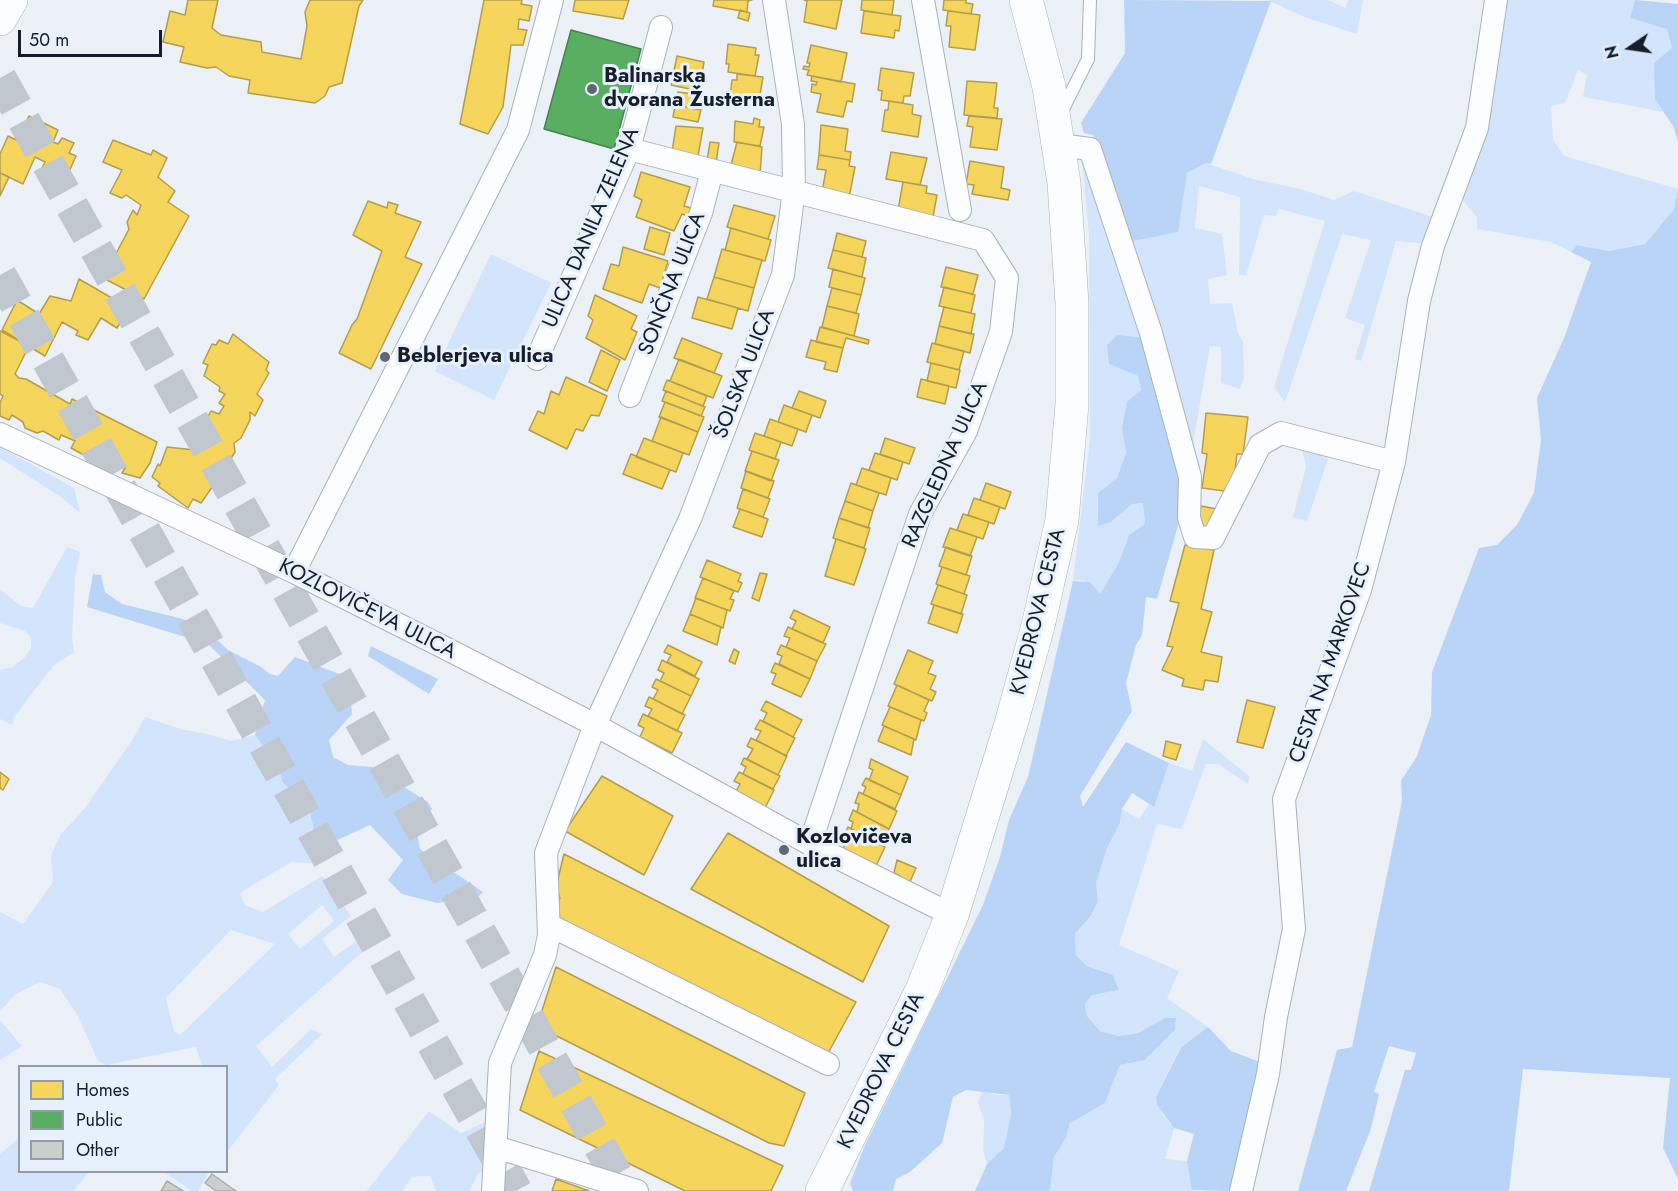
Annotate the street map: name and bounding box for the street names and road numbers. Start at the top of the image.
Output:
street label: ULICA DANILA ZELENA [538,124,646,332]
street label: SONČNA ULICA [634,209,712,359]
street label: ŠOLSKA ULICA [709,306,781,442]
street label: RAZGLEDNA ULICA [898,378,994,552]
street label: KVEDROVA CESTA [1006,526,1072,698]
street label: KOZLOVIČEVA ULICA [274,554,460,666]
street label: CESTA NA MARKOVEC [1285,559,1377,767]
street label: KVEDROVA CESTA [833,989,931,1153]

